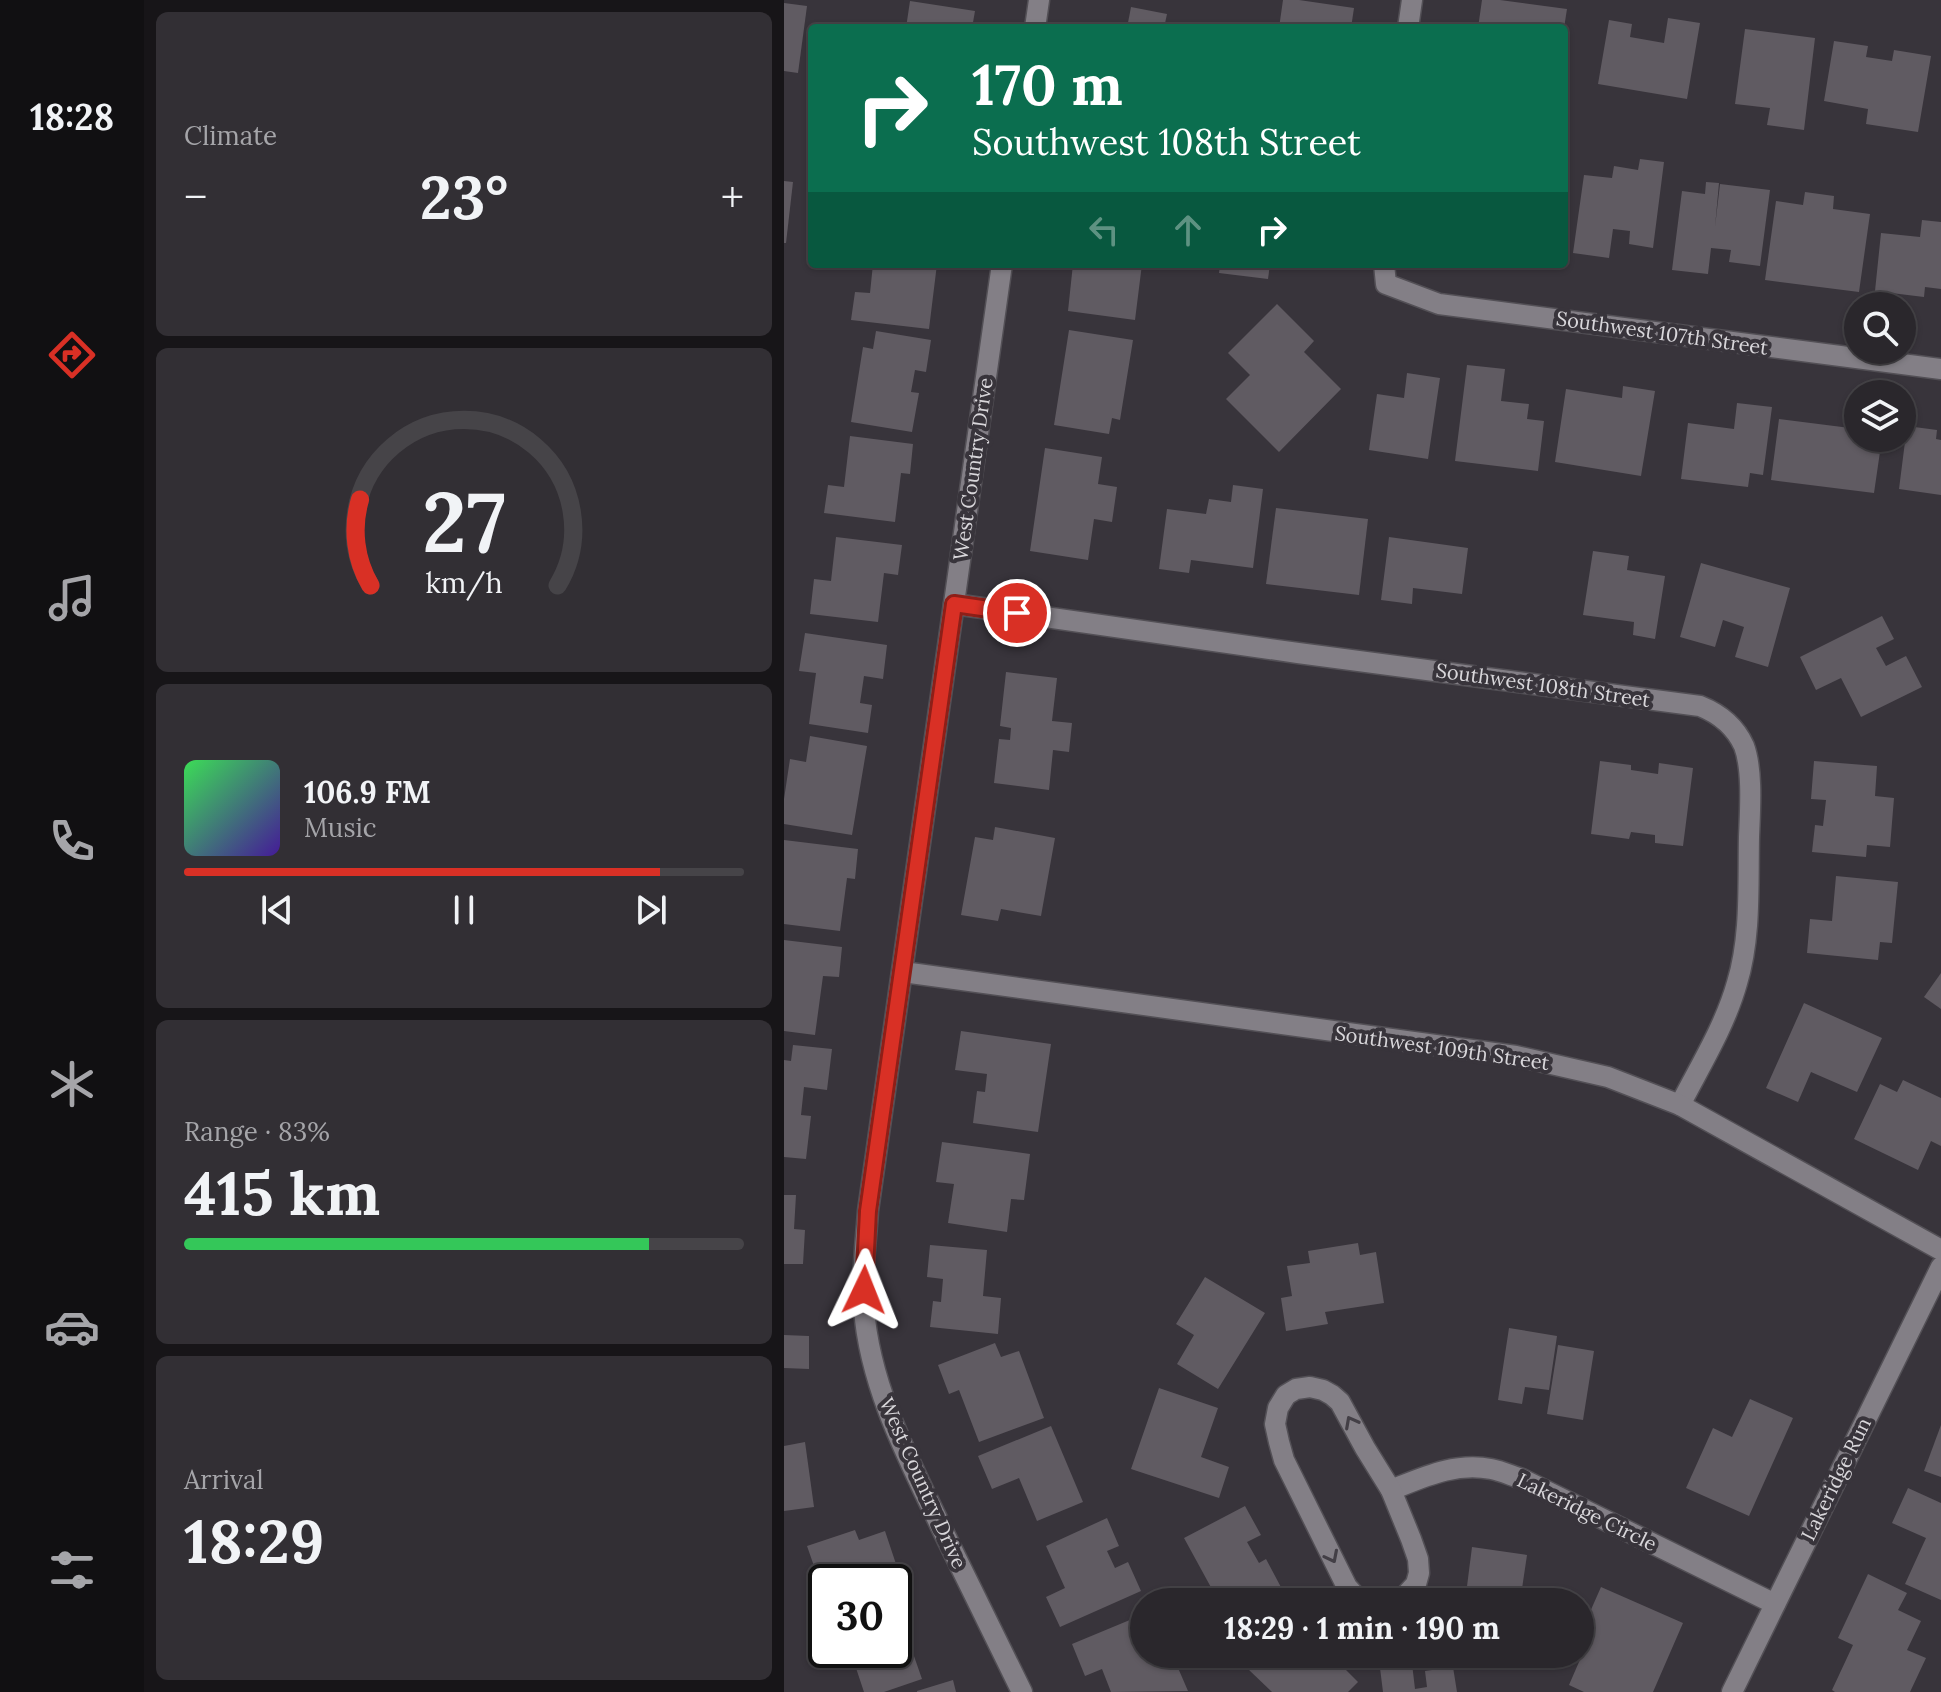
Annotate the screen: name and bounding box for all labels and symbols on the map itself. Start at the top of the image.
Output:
street label: Southwest 107th Street [1555,305,1770,360]
street label: West Country Drive [947,376,998,562]
pin [983,579,1051,647]
street label: Southwest 108th Street [1434,657,1652,712]
street label: Southwest 109th Street [1333,1020,1551,1075]
position arrow [822,1248,906,1332]
street label: West Country Drive [875,1393,972,1572]
street label: Lakeridge Run [1795,1413,1876,1544]
one-way arrow [1346,1416,1361,1431]
street label: Lakeridge Circle [1513,1467,1661,1556]
one-way arrow [1323,1548,1338,1563]
speed limit sign: 30 [808,1564,912,1668]

